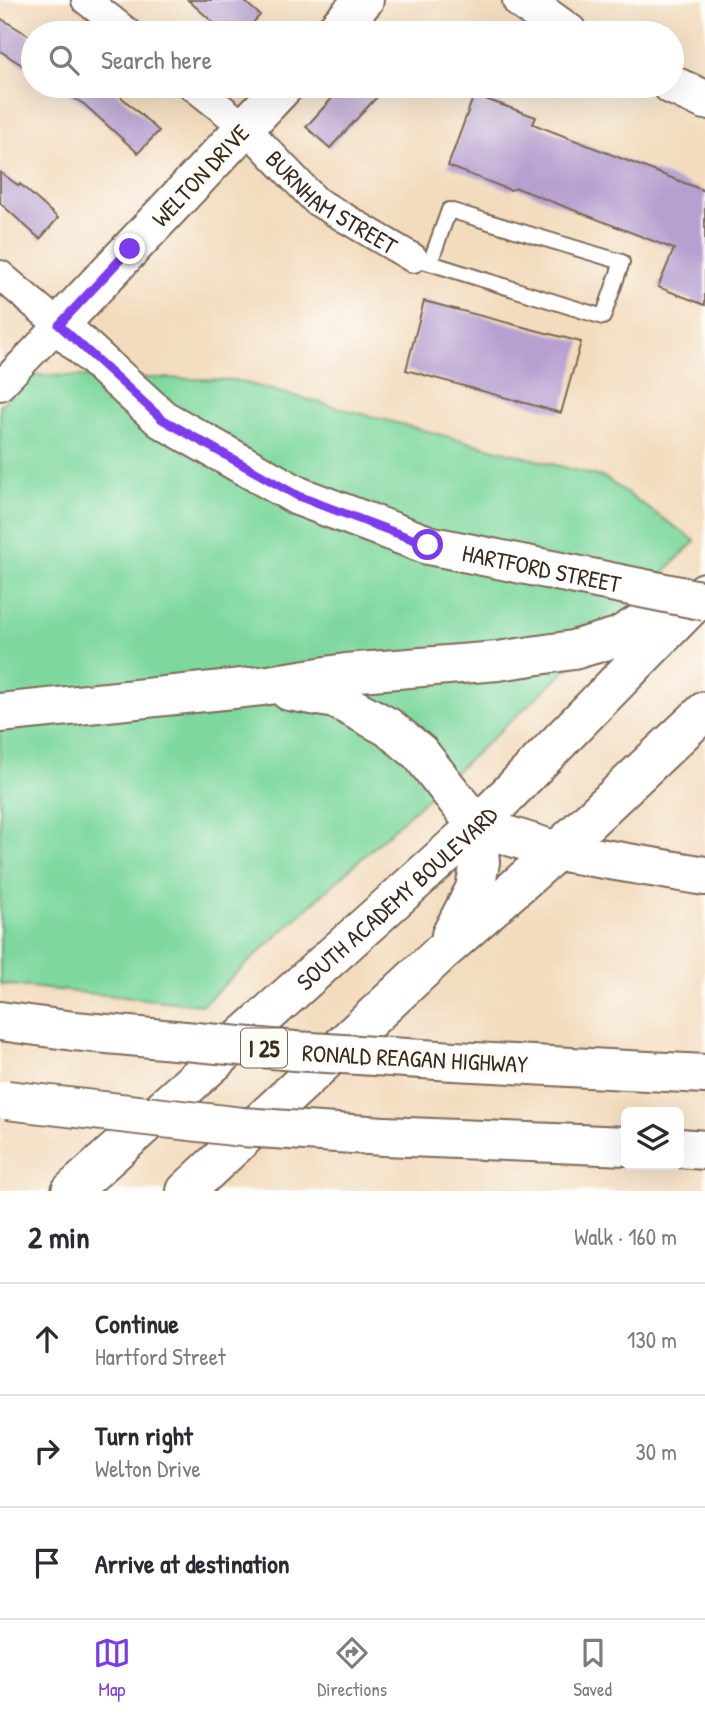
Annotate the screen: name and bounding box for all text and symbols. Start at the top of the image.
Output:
search box [21,21,684,98]
icon: search [45,41,83,79]
text: Search here [101,42,212,77]
street label: WELTON DRIVE [144,117,256,233]
street label: BURNHAM STREET [259,143,404,262]
route end [114,233,145,264]
route start [412,529,443,560]
street label: HARTFORD STREET [460,536,624,600]
street label: SOUTH ACADEMY BOULEVARD [289,798,504,997]
road number: I 25 [241,1028,287,1068]
street label: RONALD REAGAN HIGHWAY [301,1036,529,1080]
map controls [621,1107,684,1170]
button: layers [621,1107,684,1170]
text: 2 min [28,1217,90,1257]
text: Walk · 160 m [574,1221,677,1252]
text: Continue [95,1306,179,1341]
icon: ahead [28,1320,66,1358]
text: 130 m [627,1324,677,1355]
text: Hartford Street [95,1341,226,1372]
text: Turn right [95,1418,193,1453]
icon: right [28,1432,66,1470]
text: 30 m [635,1436,677,1467]
text: Welton Drive [95,1453,201,1484]
icon: arrive [28,1544,66,1582]
text: Arrive at destination [95,1546,290,1581]
tab: Map [93,1634,131,1702]
tab: Directions [317,1634,387,1702]
tab: Saved [573,1634,612,1702]

